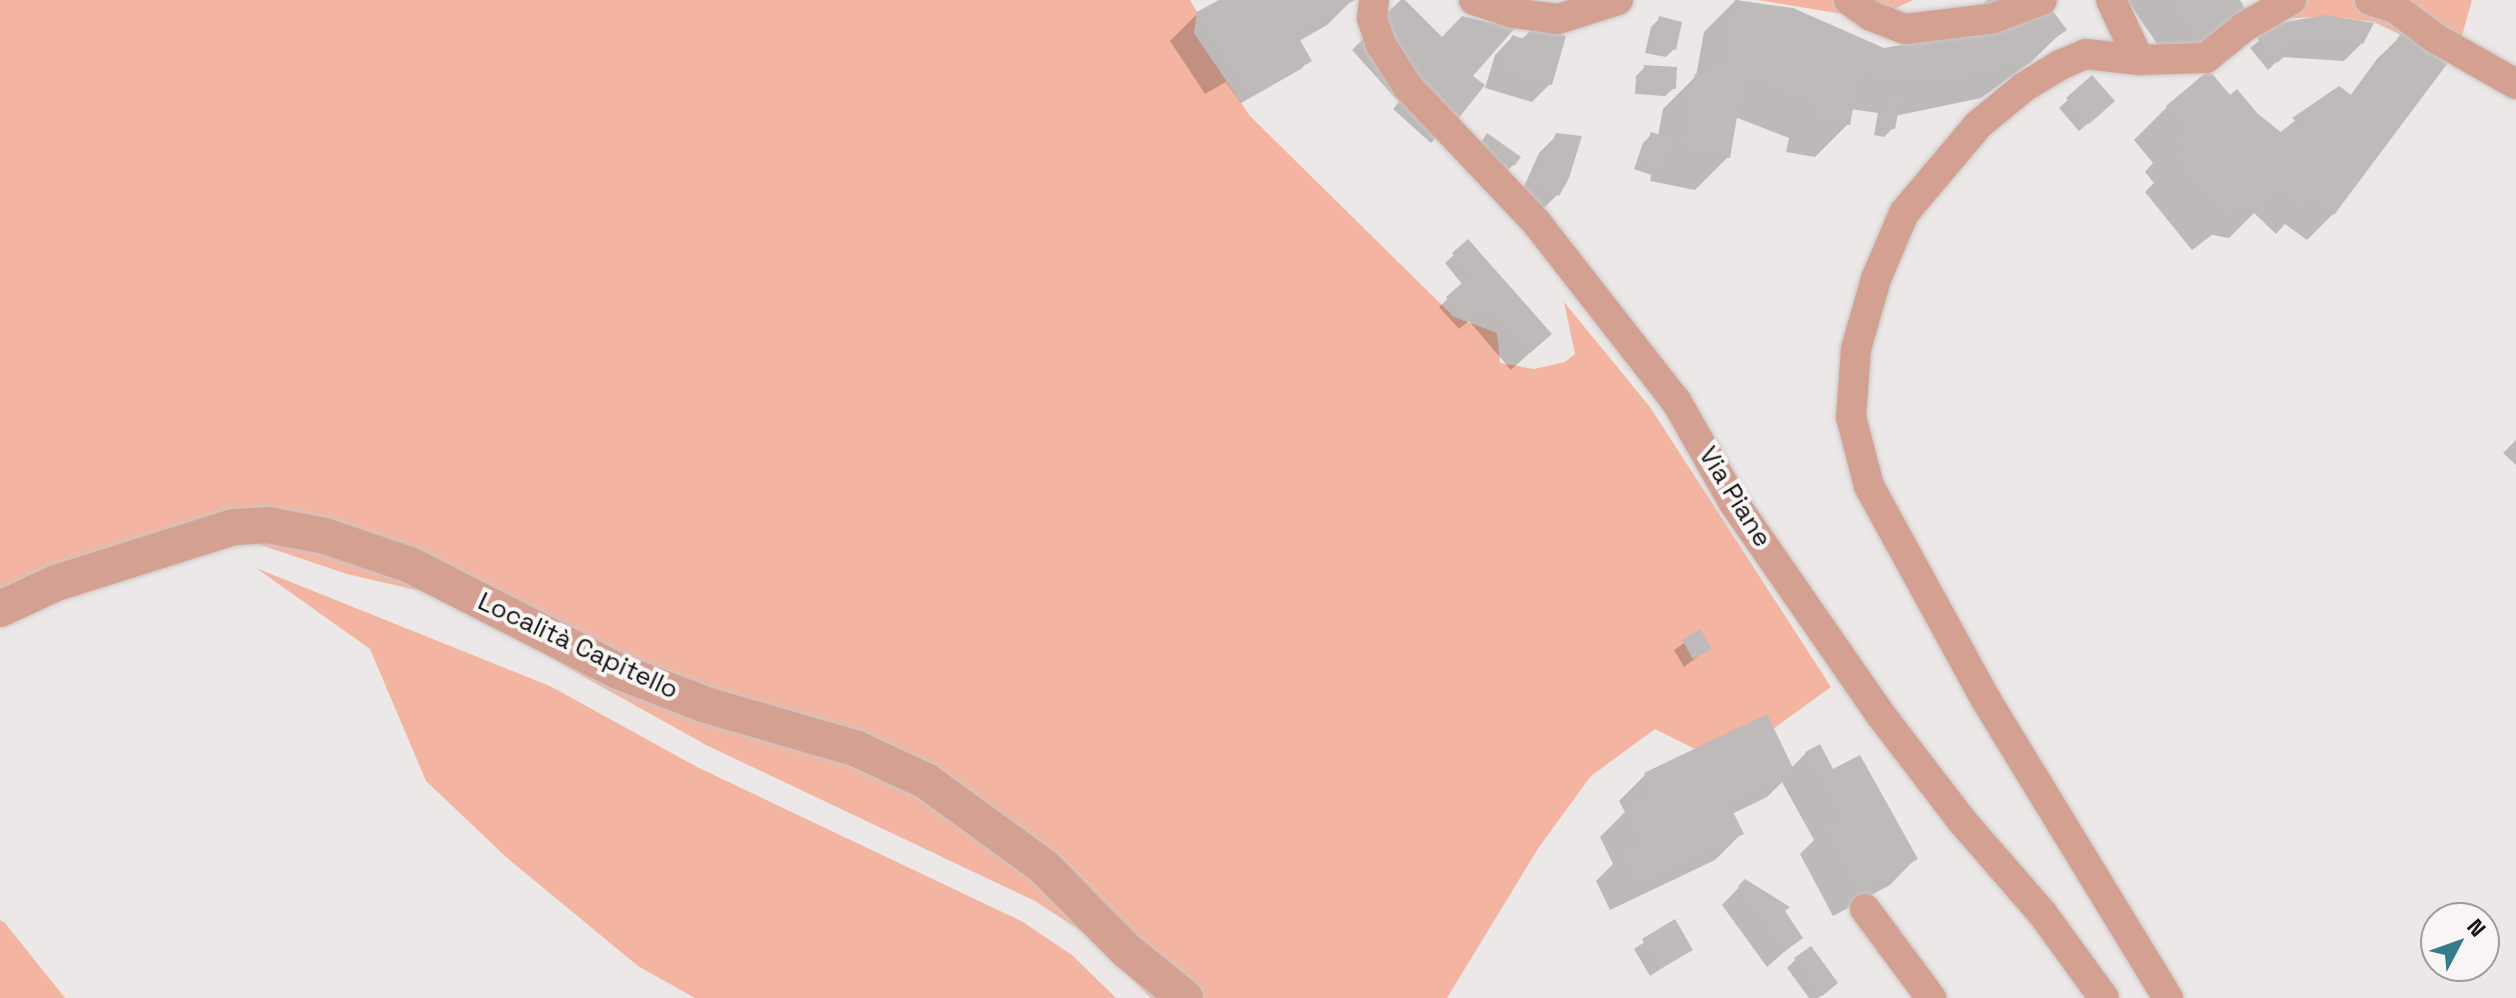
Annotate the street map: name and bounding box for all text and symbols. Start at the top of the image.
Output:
street label: Via Piane [1692,441,1778,553]
street label: Località Capitello [473,586,683,706]
north arrow [2420,902,2500,982]
text: N [2461,913,2492,942]

